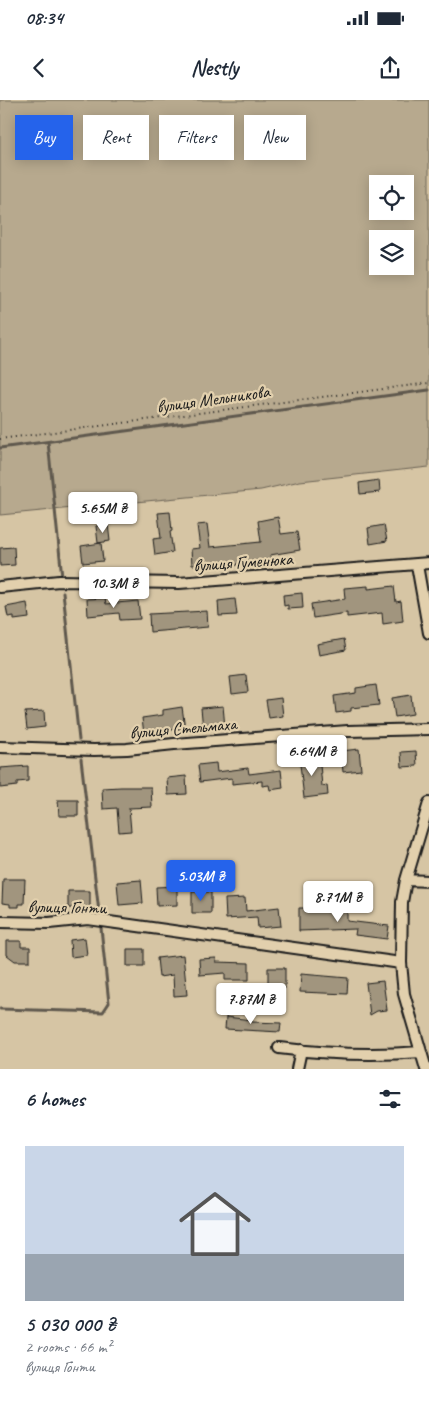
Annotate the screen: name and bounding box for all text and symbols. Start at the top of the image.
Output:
text: 08:34 [25,6,63,30]
icon: back [25,54,53,82]
text: Nestly [191,54,238,82]
icon: share [376,54,404,82]
chip: Buy [15,115,73,160]
chip: Rent [83,115,149,160]
chip: Filters [159,115,234,160]
chip: New [244,115,306,160]
map controls [369,175,414,275]
button: locate [369,175,414,220]
button: layers [369,230,414,275]
street label: вулиця Мельникова [155,380,272,418]
pin: 5.65M ₴ [57,492,149,534]
text: 5.65M ₴ [79,498,127,518]
street label: вулиця Гуменюка [192,547,295,576]
pin: 10.3M ₴ [68,566,160,609]
text: 10.3M ₴ [90,573,138,593]
street label: вулиця Стельмаха [129,712,239,744]
pin: 6.64M ₴ [266,734,358,777]
text: 6.64M ₴ [288,741,336,761]
pin: 5.03M ₴ [155,860,247,902]
text: 5.03M ₴ [177,866,225,886]
pin: 8.71M ₴ [292,880,384,923]
text: 8.71M ₴ [314,887,362,907]
street label: вулиця Гонти [27,895,108,919]
pin: 7.87M ₴ [205,982,297,1025]
text: 7.87M ₴ [227,989,275,1009]
icon: filters [376,1085,404,1113]
text: 6 homes [25,1086,85,1112]
icon: home [170,1179,260,1269]
text: 5 030 000 ₴ [25,1311,116,1337]
text: 2 rooms · 66 m² [25,1337,111,1357]
text: вулиця Гонти [25,1357,95,1377]

